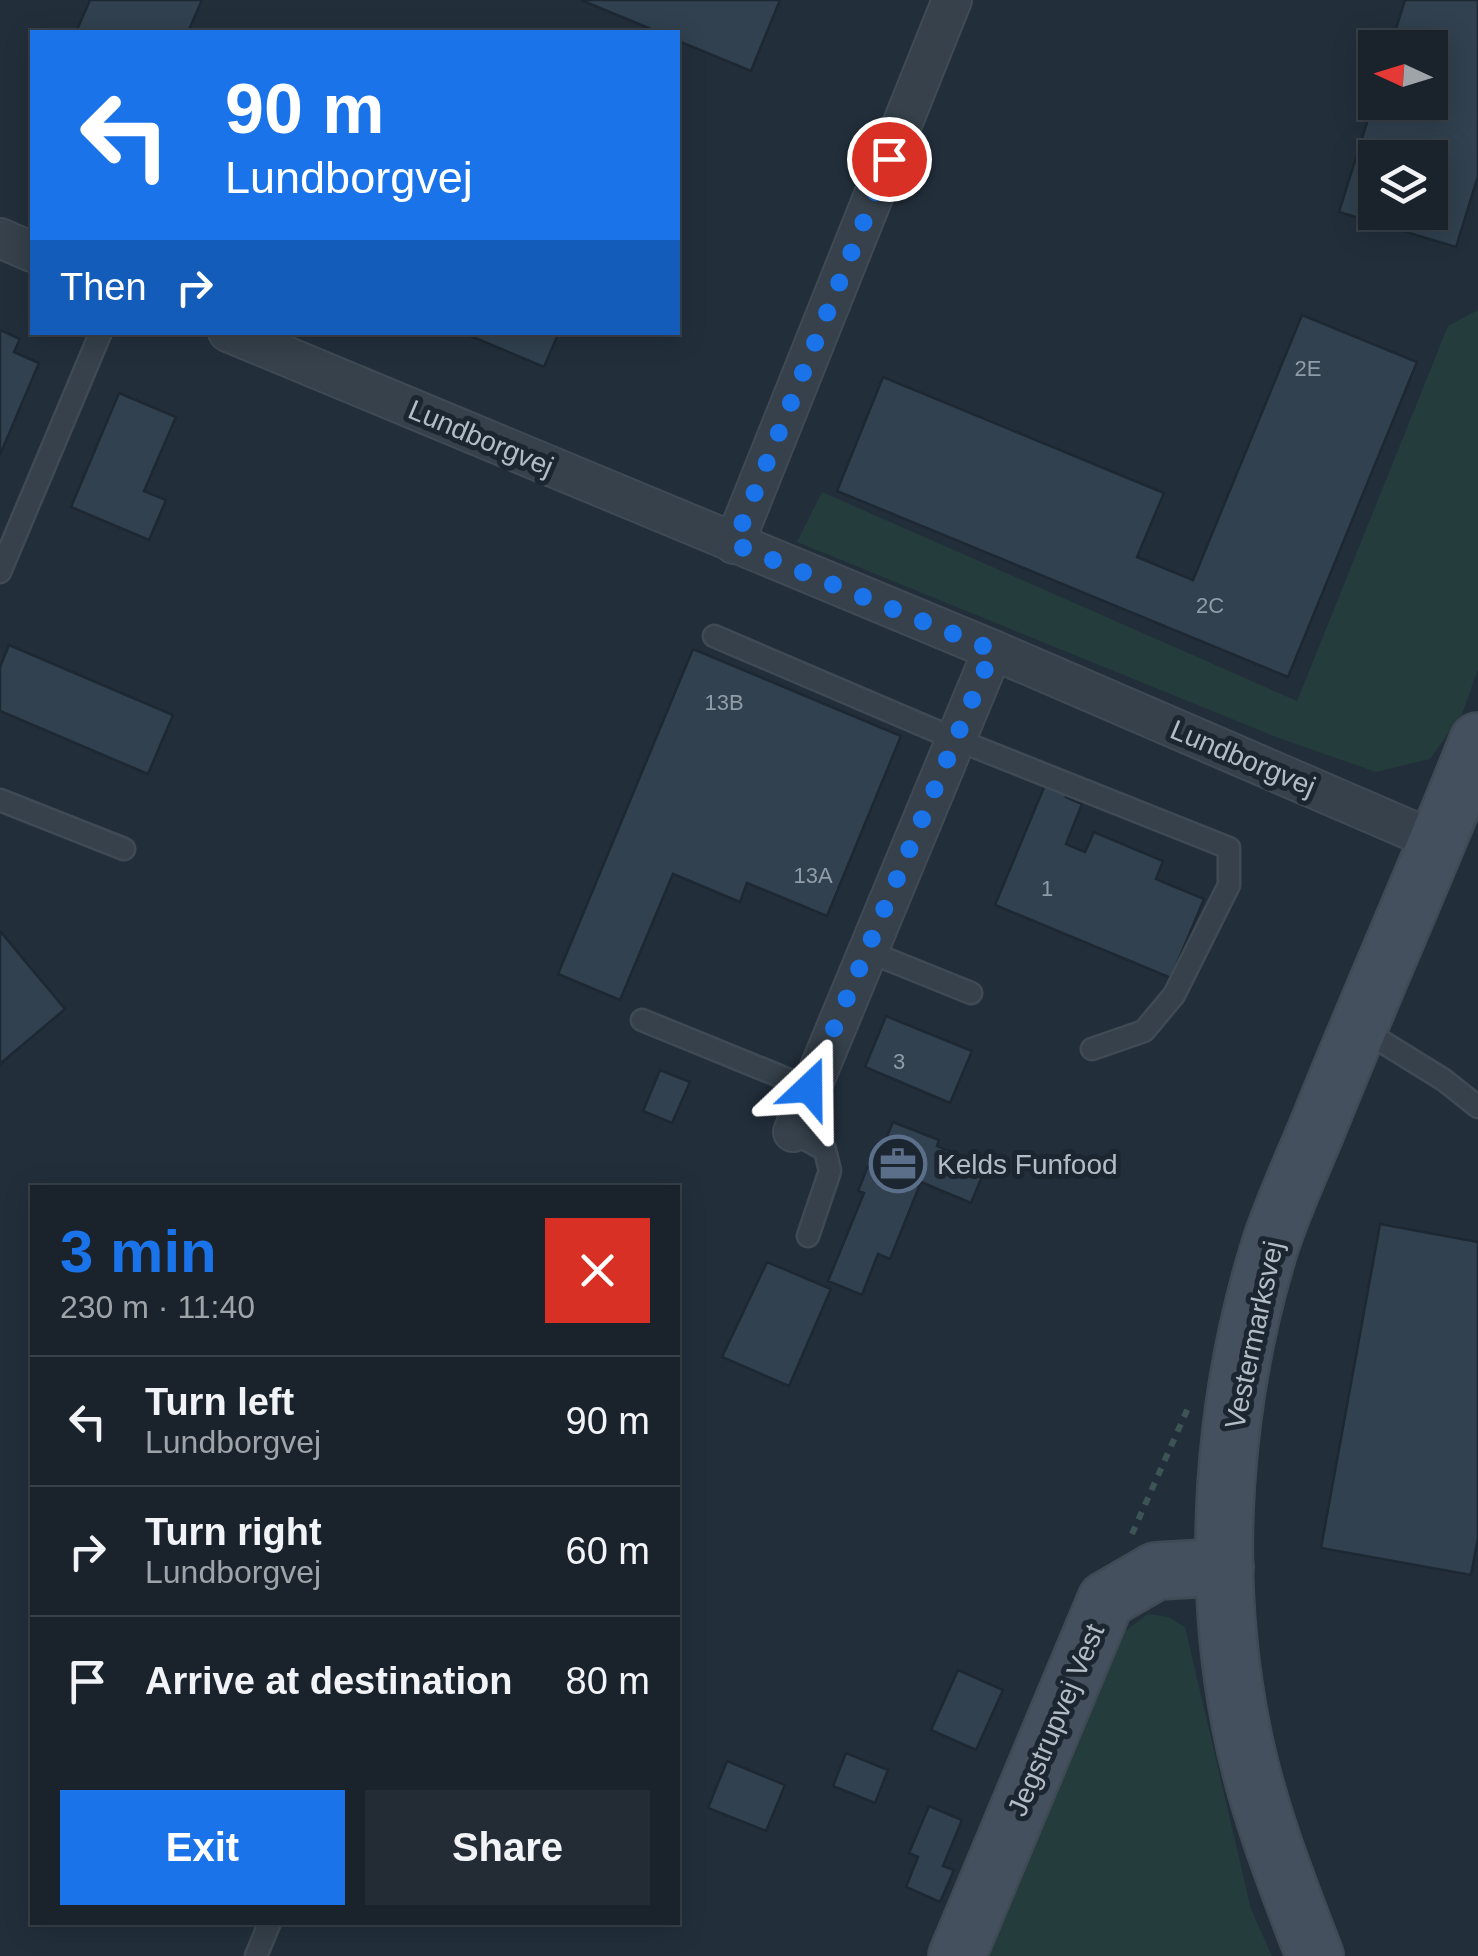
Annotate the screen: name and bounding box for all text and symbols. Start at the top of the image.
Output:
north arrow [1358,30,1448,120]
map controls [1358,30,1448,230]
icon: left [60,70,190,200]
text: 90 m [225,70,385,148]
pin [847,117,932,202]
icon: arrive [862,132,917,187]
button: layers [1358,140,1448,230]
text: Lundborgvej [225,152,473,203]
icon: right [167,260,222,315]
text: Then [60,266,147,308]
house number: 2E [1295,356,1321,381]
street label: Lundborgvej [404,394,558,482]
house number: 2C [1196,593,1224,618]
house number: 13B [704,690,744,715]
street label: Lundborgvej [1166,714,1320,802]
house number: 13A [793,863,833,888]
house number: 1 [1041,876,1053,901]
position arrow [757,1036,861,1140]
house number: 3 [893,1049,905,1074]
office icon: Kelds Funfood [868,1134,928,1194]
place label: Kelds Funfood [937,1149,1118,1180]
text: 3 min [60,1218,217,1285]
button: close [545,1218,650,1323]
street label: Vestermarksvej [1219,1238,1289,1432]
text: 230 m · 11:40 [60,1289,255,1325]
text: Turn left [145,1381,294,1423]
icon: left [60,1394,115,1449]
text: 90 m [566,1400,650,1442]
text: Lundborgvej [145,1424,321,1460]
text: Turn right [145,1511,322,1553]
icon: right [60,1524,115,1579]
text: 60 m [566,1530,650,1572]
text: Lundborgvej [145,1554,321,1590]
street label: Jegstrupvej Vest [1002,1619,1110,1821]
icon: arrive [60,1654,115,1709]
text: Arrive at destination [145,1660,512,1702]
text: 80 m [566,1660,650,1702]
button: Exit [60,1790,345,1905]
button: Share [365,1790,650,1905]

